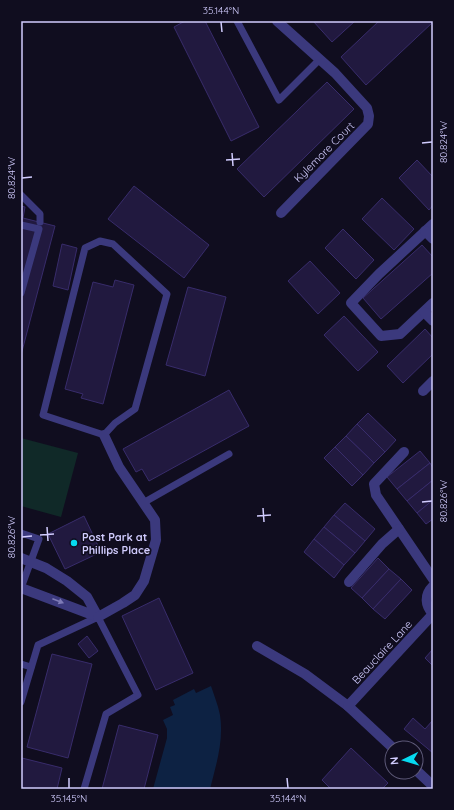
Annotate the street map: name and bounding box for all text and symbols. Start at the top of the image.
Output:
text: 35.144°N [203,4,239,17]
street label: Kylemore Court [291,119,357,185]
text: 80.824°W [437,121,450,163]
text: 80.824°W [5,157,18,199]
text: 80.826°W [437,479,450,522]
text: 80.826°W [5,515,18,558]
place label: Post Park at Phillips Place [82,530,151,557]
marker: Post Park at Phillips Place [69,538,79,548]
one-way arrow [52,599,64,605]
street label: Beauclaire Lane [349,617,415,687]
north arrow [384,740,424,780]
text: N [387,756,401,766]
text: 35.145°N [51,792,87,805]
text: 35.144°N [270,792,306,805]

